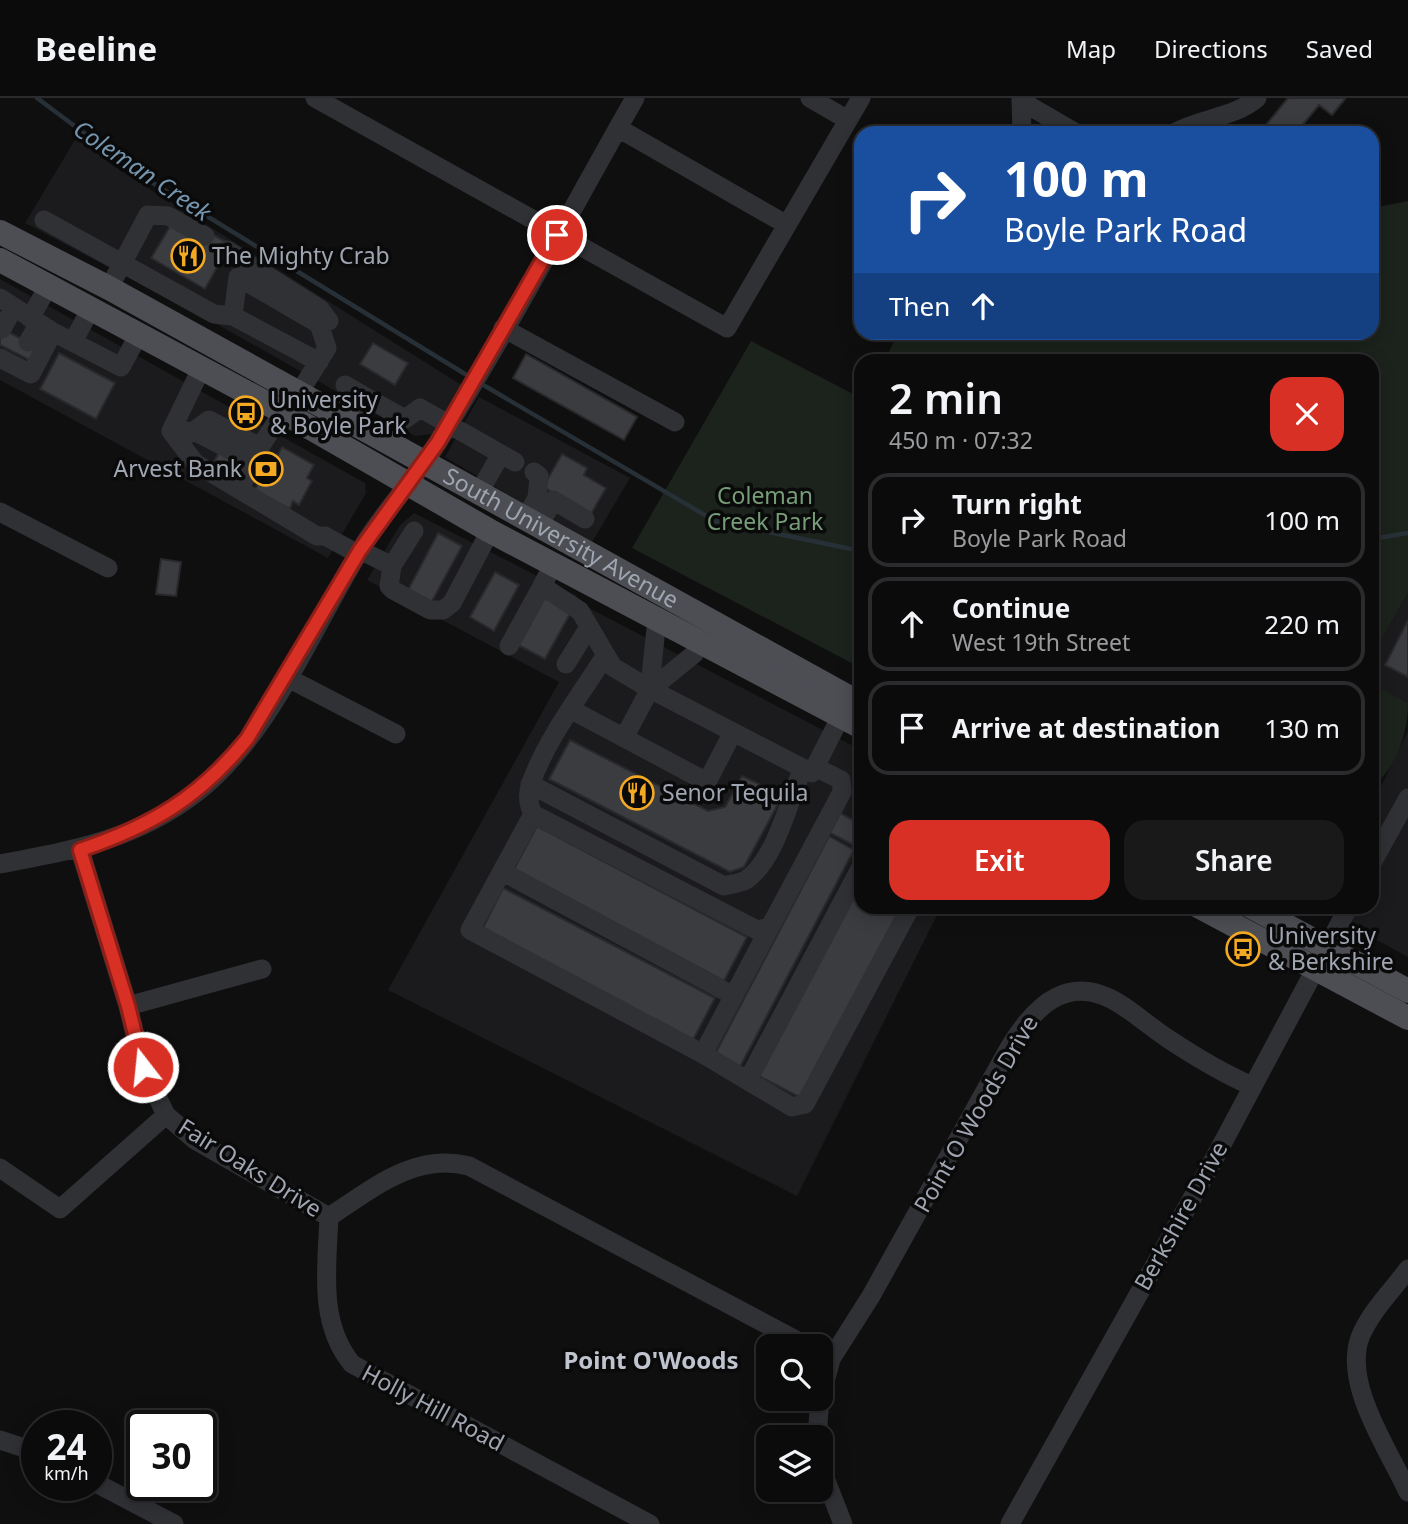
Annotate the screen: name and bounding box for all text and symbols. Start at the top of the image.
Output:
text: Beeline [35,26,157,71]
text: Map [1066,32,1116,65]
text: Directions [1154,32,1268,65]
text: Saved [1306,32,1373,65]
water label: Coleman Creek [67,111,219,229]
text: 100 m [1004,145,1149,211]
icon: right [889,154,980,245]
pin [527,205,587,265]
text: Boyle Park Road [1004,208,1247,251]
icon: arrive [538,216,576,254]
restaurant icon: The Mighty Crab [169,237,207,275]
place label: The Mighty Crab [212,239,390,271]
icon: ahead [964,287,1002,325]
text: Then [889,288,950,324]
text: 2 min [889,369,1003,426]
button: close [1270,377,1344,451]
place label: University & Boyle Park [270,383,407,441]
bus stop icon: University & Boyle Park [227,394,265,432]
text: 450 m · 07:32 [889,424,1033,456]
bank icon: Arvest Bank [247,450,285,488]
place label: Arvest Bank [113,452,243,484]
street label: South University Avenue [438,459,685,615]
park label: Coleman Creek Park [707,479,824,537]
text: Turn right [952,486,1082,522]
icon: right [893,501,931,539]
text: 100 m [1264,502,1340,538]
text: Boyle Park Road [952,522,1127,554]
text: Continue [952,590,1070,626]
icon: ahead [893,605,931,643]
text: 220 m [1264,606,1340,642]
text: West 19th Street [952,626,1130,658]
icon: arrive [893,709,931,747]
text: Arrive at destination [952,710,1221,746]
text: 130 m [1264,710,1340,746]
restaurant icon: Senor Tequila [618,774,656,812]
place label: Senor Tequila [662,776,809,808]
button: Exit [889,820,1110,900]
button: Share [1124,820,1344,900]
place label: University & Berkshire [1268,919,1394,977]
bus stop icon: University & Berkshire [1224,930,1262,968]
street label: Point O Woods Drive [906,1009,1045,1218]
position arrow [106,1030,180,1104]
street label: Fair Oaks Drive [173,1110,328,1224]
street label: Berkshire Drive [1126,1135,1234,1296]
map controls [756,1334,833,1502]
button: search [756,1334,833,1411]
district label: Point O'Woods [563,1343,739,1376]
street label: Holly Hill Road [357,1356,510,1458]
speed limit sign: 30 [126,1410,217,1501]
text: 24 [46,1423,87,1470]
button: layers [756,1425,833,1502]
text: km/h [44,1461,89,1485]

